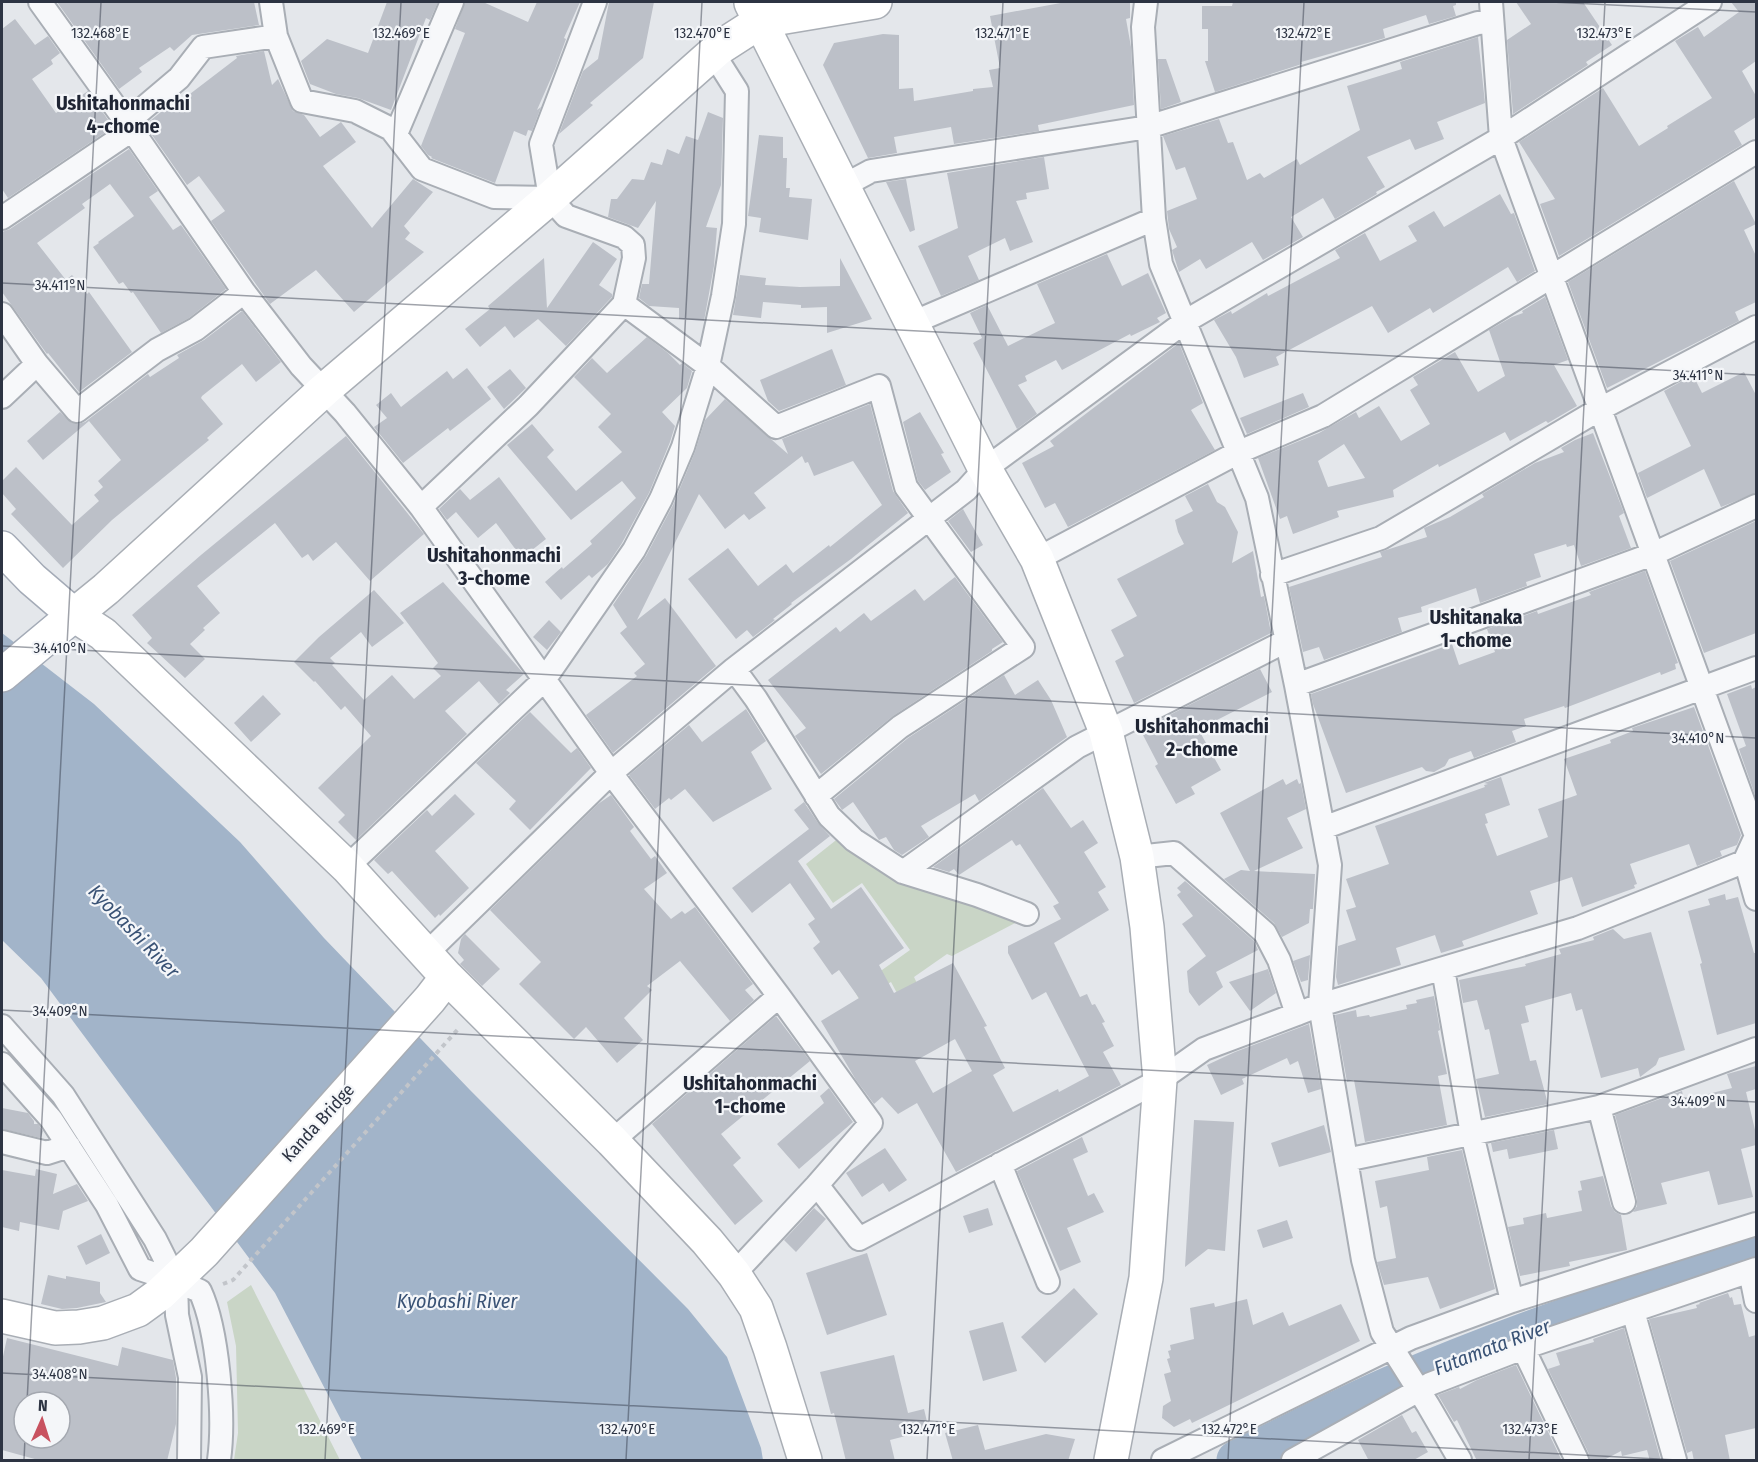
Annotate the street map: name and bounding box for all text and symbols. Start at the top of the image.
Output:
text: 132.468°E [71,24,129,42]
text: 132.469°E [372,24,430,42]
text: 132.470°E [674,24,730,42]
text: 132.471°E [975,24,1029,42]
text: 132.472°E [1275,24,1331,42]
text: 132.473°E [1576,24,1632,42]
district label: Ushitahonmachi 4-chome [56,91,190,138]
text: 34.411°N [35,276,85,294]
text: 34.411°N [1673,366,1723,384]
district label: Ushitahonmachi 3-chome [427,543,561,590]
district label: Ushitanaka 1-chome [1429,605,1523,652]
text: 34.410°N [34,639,86,657]
district label: Ushitahonmachi 2-chome [1135,714,1269,761]
text: 34.410°N [1672,729,1724,747]
water label: Kyobashi River [84,879,185,983]
text: 34.409°N [32,1002,88,1020]
district label: Ushitahonmachi 1-chome [683,1071,817,1118]
street label: Kanda Bridge [277,1079,359,1167]
text: 34.409°N [1670,1092,1726,1110]
water label: Kyobashi River [397,1289,518,1313]
water label: Futamata River [1430,1313,1555,1380]
text: 34.408°N [32,1365,88,1383]
north arrow [12,1390,72,1450]
text: N [37,1396,48,1415]
text: 132.469°E [297,1420,355,1438]
text: 132.470°E [599,1420,655,1438]
text: 132.471°E [901,1420,955,1438]
text: 132.472°E [1201,1420,1257,1438]
text: 132.473°E [1502,1420,1558,1438]

